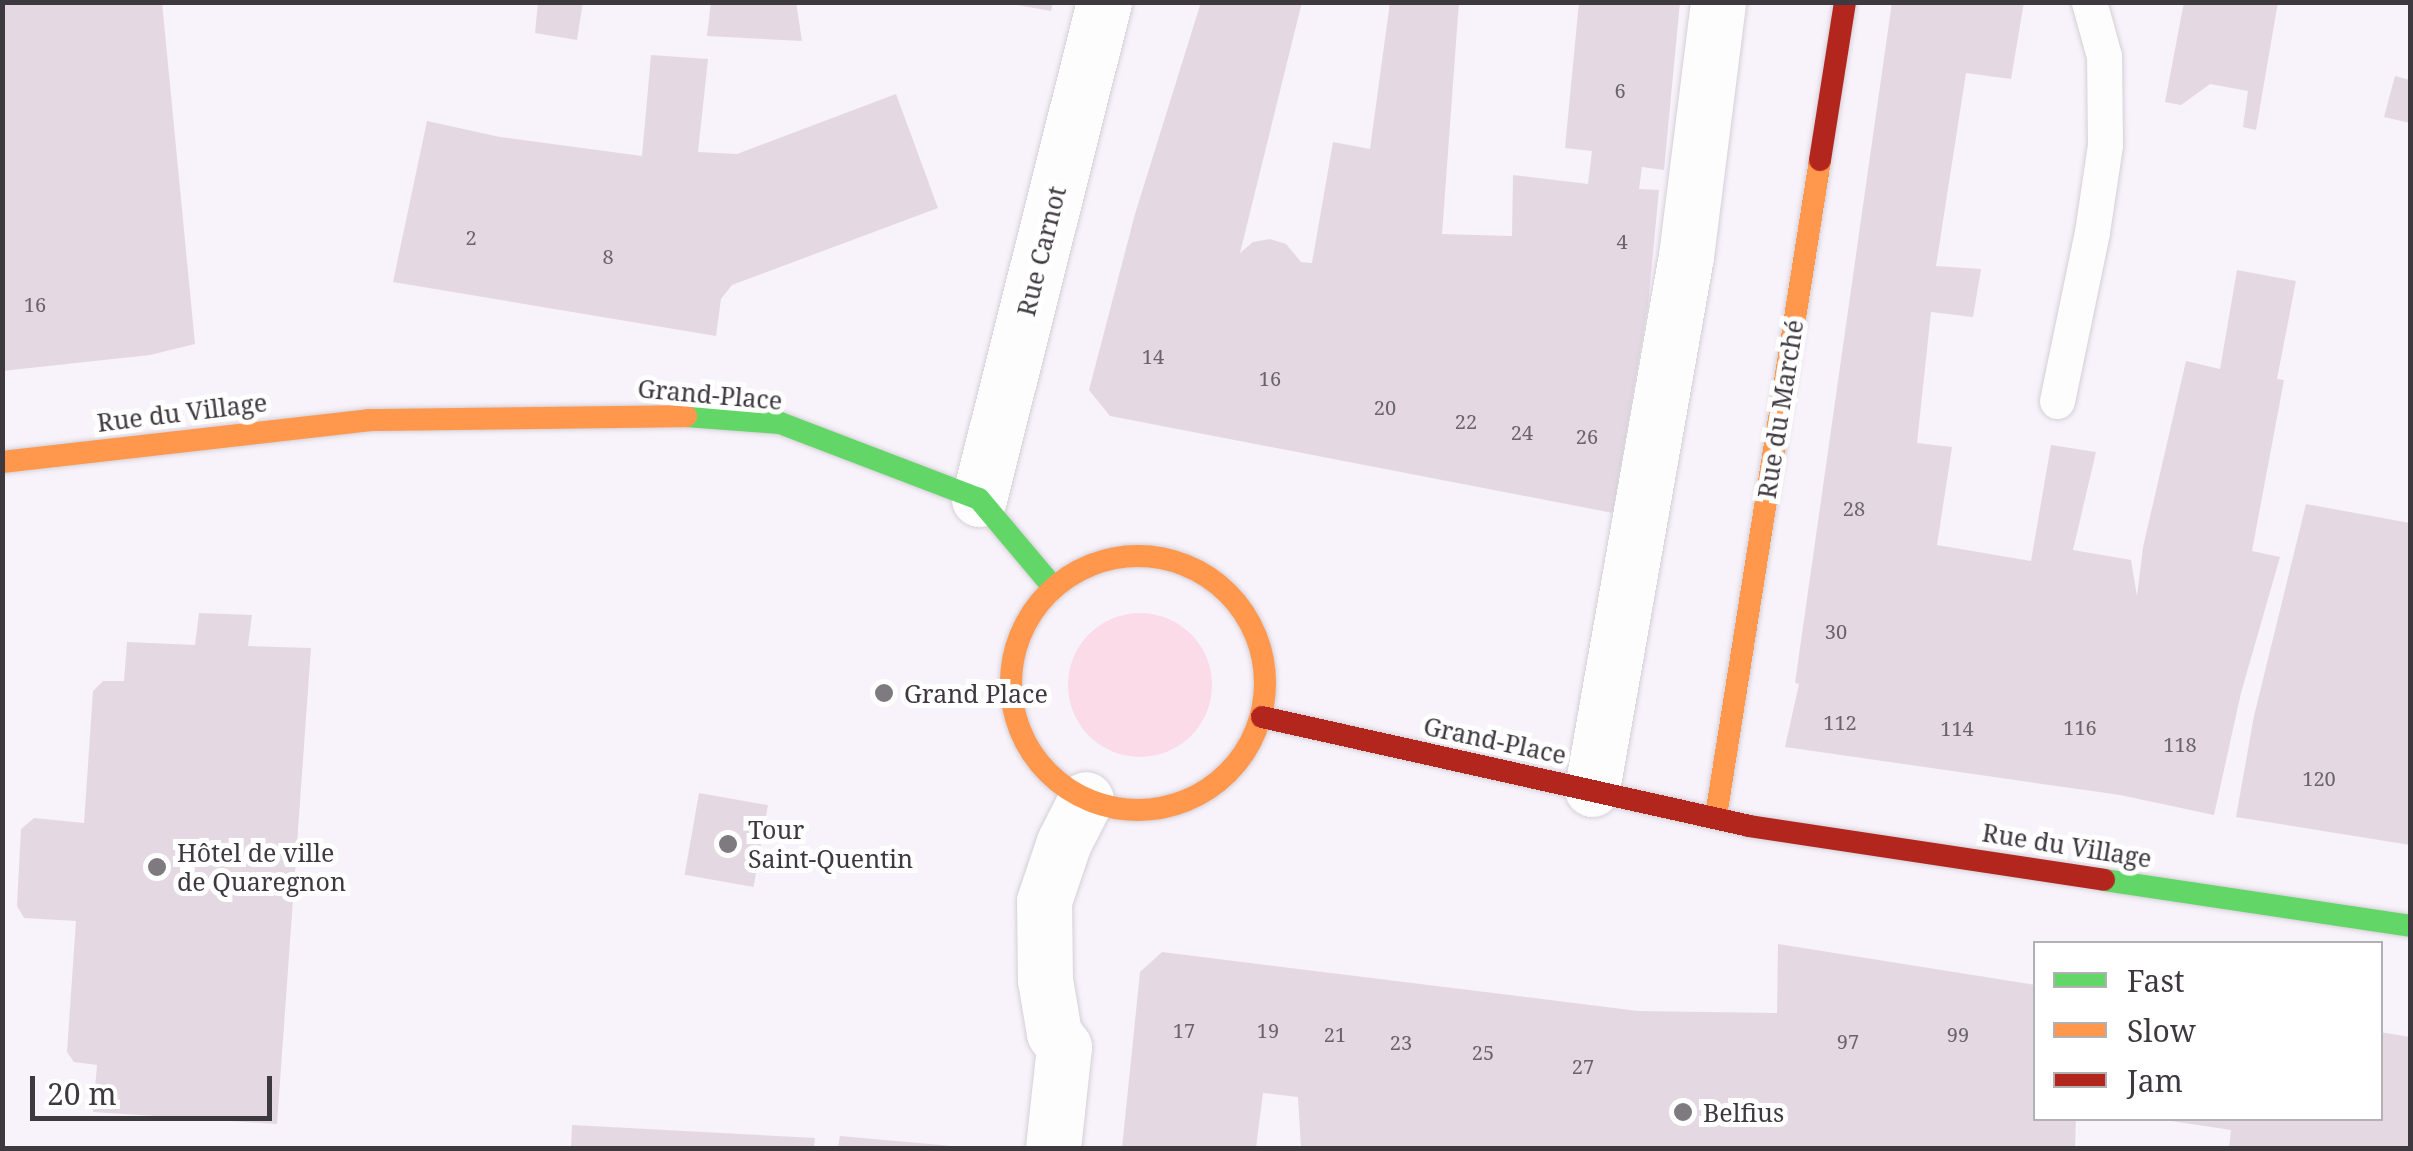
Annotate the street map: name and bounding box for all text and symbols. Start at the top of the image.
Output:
house number: 6 [1614,78,1626,102]
street label: Rue Carnot [1010,183,1072,319]
house number: 2 [465,225,477,249]
house number: 4 [1616,229,1628,253]
house number: 8 [602,244,614,268]
house number: 16 [24,292,46,316]
street label: Rue du Marché [1751,317,1809,501]
house number: 14 [1142,344,1164,368]
house number: 16 [1259,366,1281,390]
street label: Grand-Place [636,373,784,415]
street label: Rue du Village [95,387,269,437]
house number: 20 [1374,395,1396,419]
house number: 22 [1455,409,1477,433]
house number: 24 [1511,420,1533,444]
house number: 26 [1576,424,1598,448]
house number: 28 [1843,496,1865,520]
house number: 30 [1825,619,1847,643]
place label: Grand Place [904,678,1048,708]
marker: Grand Place [873,682,895,704]
street label: Grand-Place [1421,710,1569,770]
house number: 112 [1823,710,1857,734]
house number: 116 [2063,715,2097,739]
house number: 114 [1940,716,1974,740]
house number: 118 [2163,732,2197,756]
house number: 120 [2302,766,2336,790]
place label: Tour Saint-Quentin [748,815,913,874]
street label: Rue du Village [1980,817,2154,873]
marker: Tour Saint-Quentin [717,833,739,855]
place label: Hôtel de ville de Quaregnon [177,838,346,897]
marker: Hôtel de ville de Quaregnon [146,856,168,878]
legend [2033,941,2383,1121]
text: Fast [2127,960,2184,1001]
text: Slow [2127,1010,2196,1051]
house number: 17 [1173,1018,1195,1042]
house number: 19 [1257,1018,1279,1042]
house number: 21 [1324,1022,1346,1046]
house number: 99 [1947,1022,1969,1046]
house number: 97 [1837,1029,1859,1053]
house number: 23 [1390,1030,1412,1054]
house number: 25 [1472,1040,1494,1064]
house number: 27 [1572,1054,1594,1078]
scale bar [35,1056,278,1118]
text: Jam [2127,1060,2183,1101]
text: 20 m [47,1073,117,1114]
place label: Belfius [1703,1097,1784,1127]
marker: Belfius [1672,1101,1694,1123]

